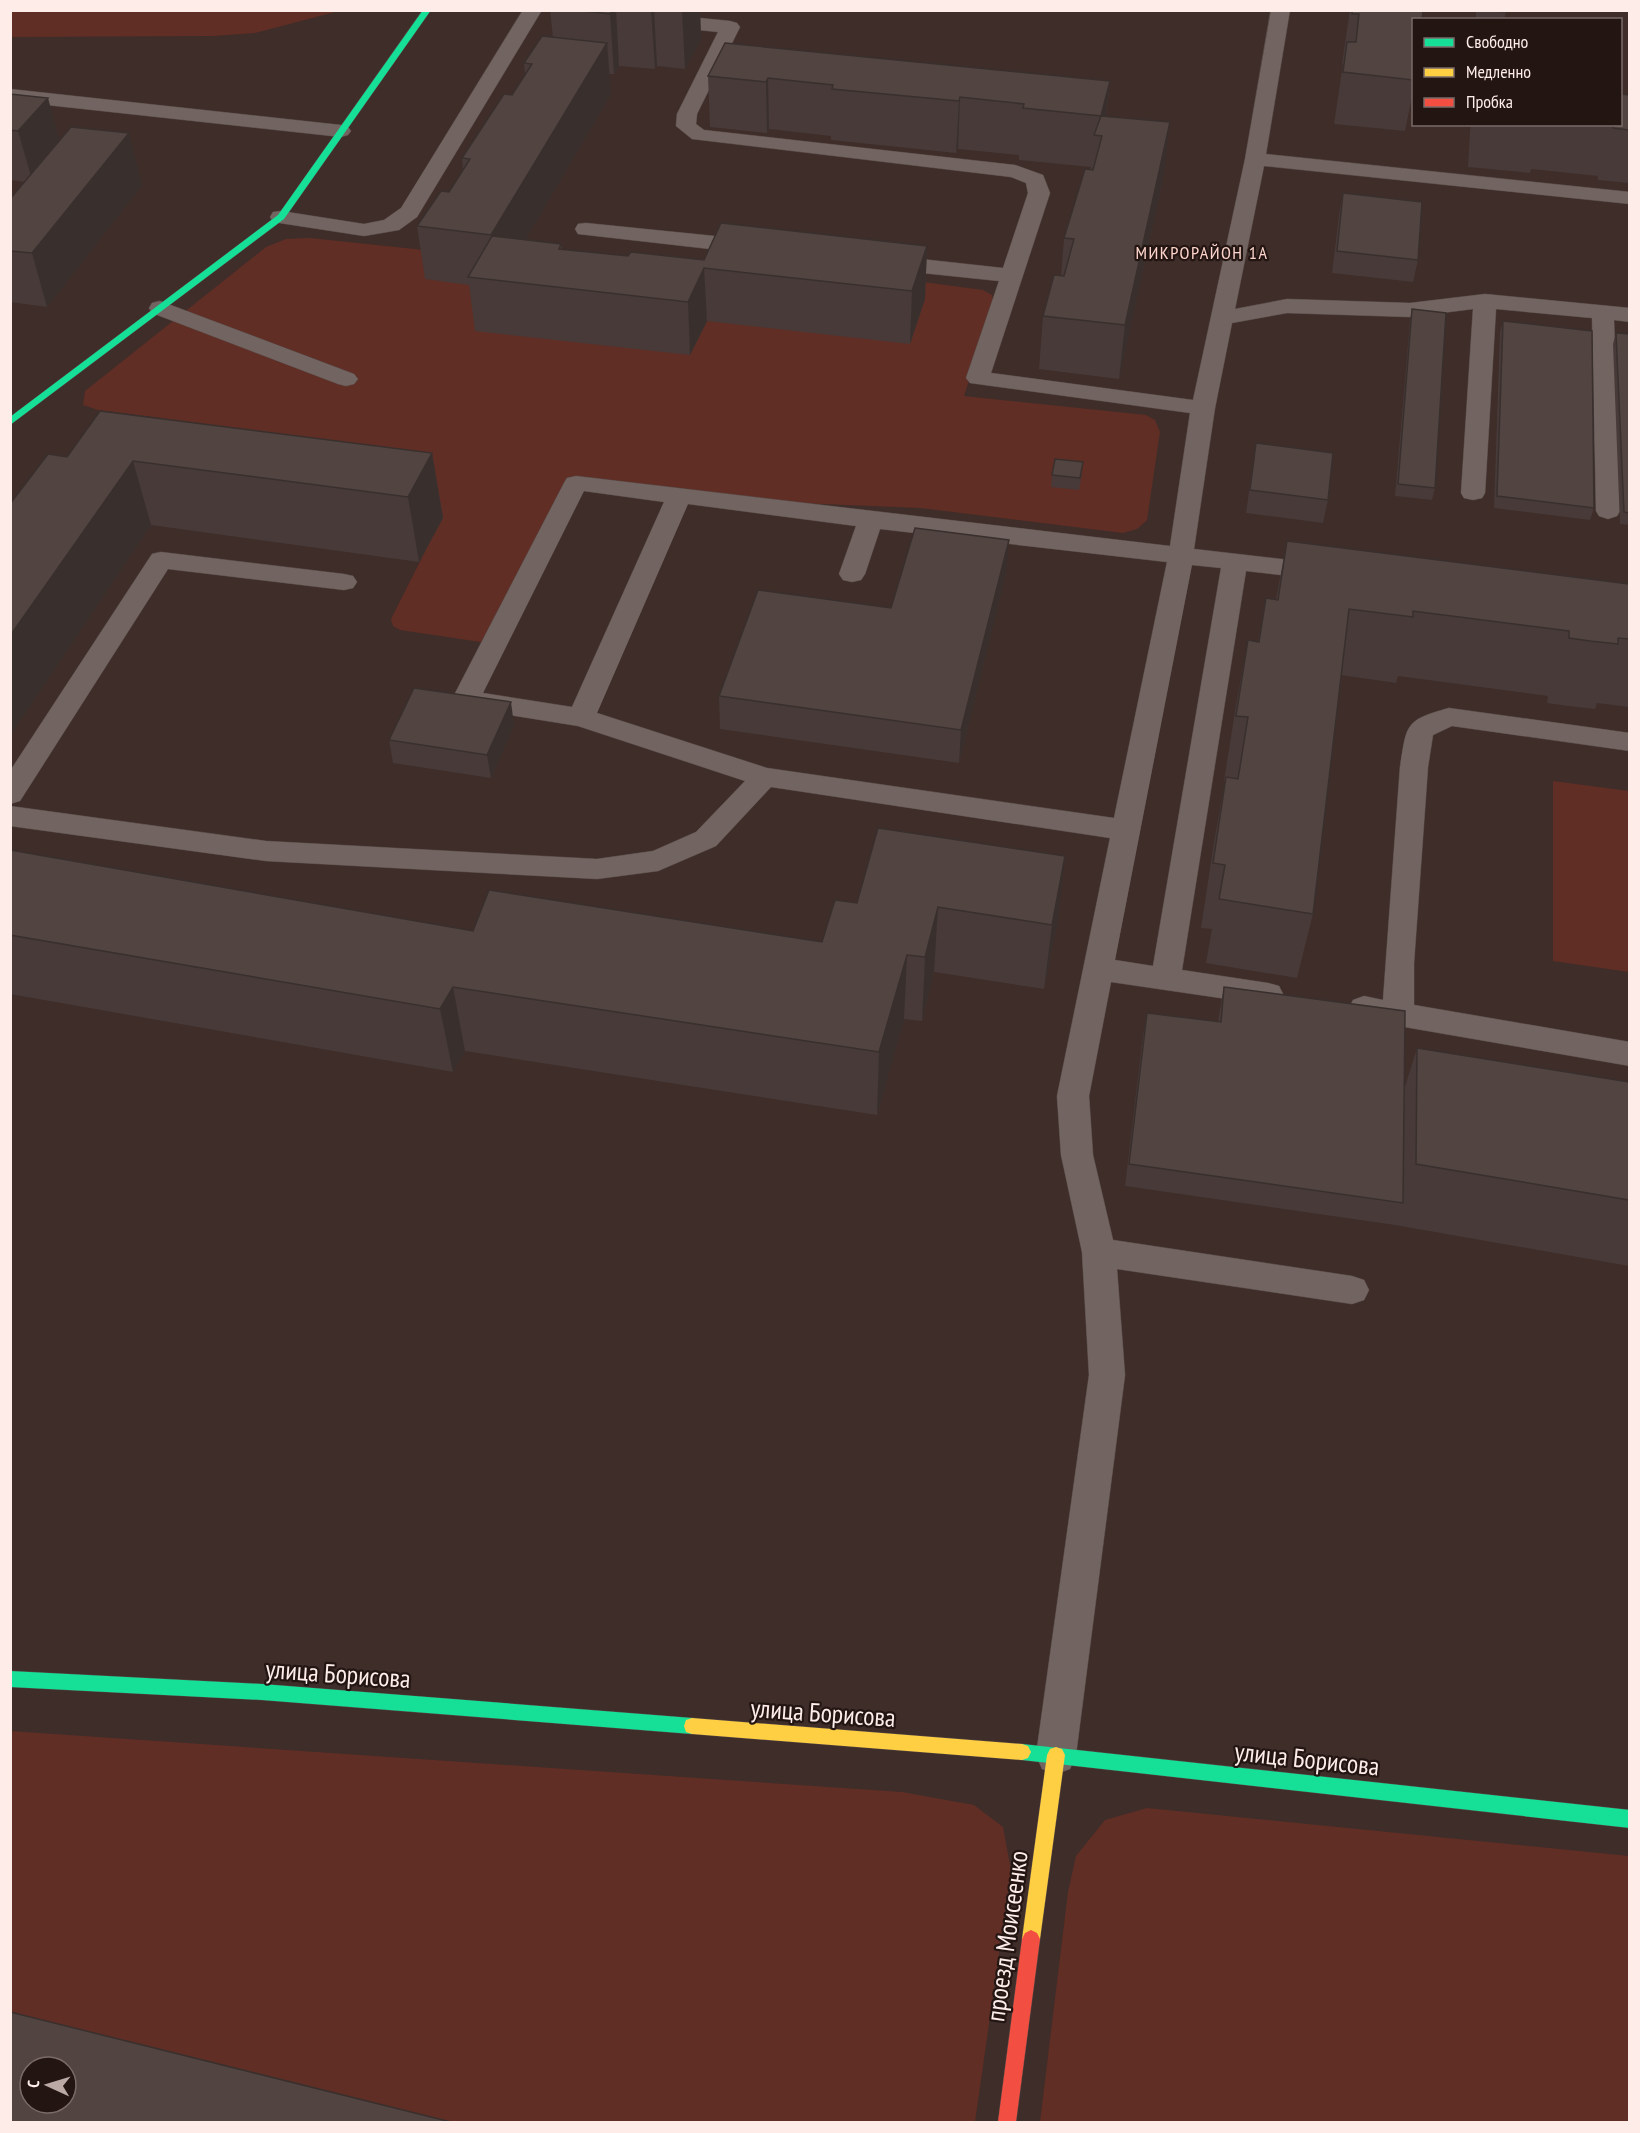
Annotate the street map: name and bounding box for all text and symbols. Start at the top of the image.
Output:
legend [1412,18,1622,126]
text: Свободно [1466,30,1529,53]
text: Медленно [1466,60,1531,83]
text: Пробка [1466,90,1513,113]
district label: МИКРОРАЙОН 1А [1136,241,1268,264]
street label: улица Борисова [264,1652,412,1695]
street label: улица Борисова [749,1691,897,1734]
street label: улица Борисова [1233,1734,1381,1783]
street label: проезд Моисеенко [978,1848,1035,2023]
north arrow [18,2055,78,2115]
text: С [23,2079,43,2088]

